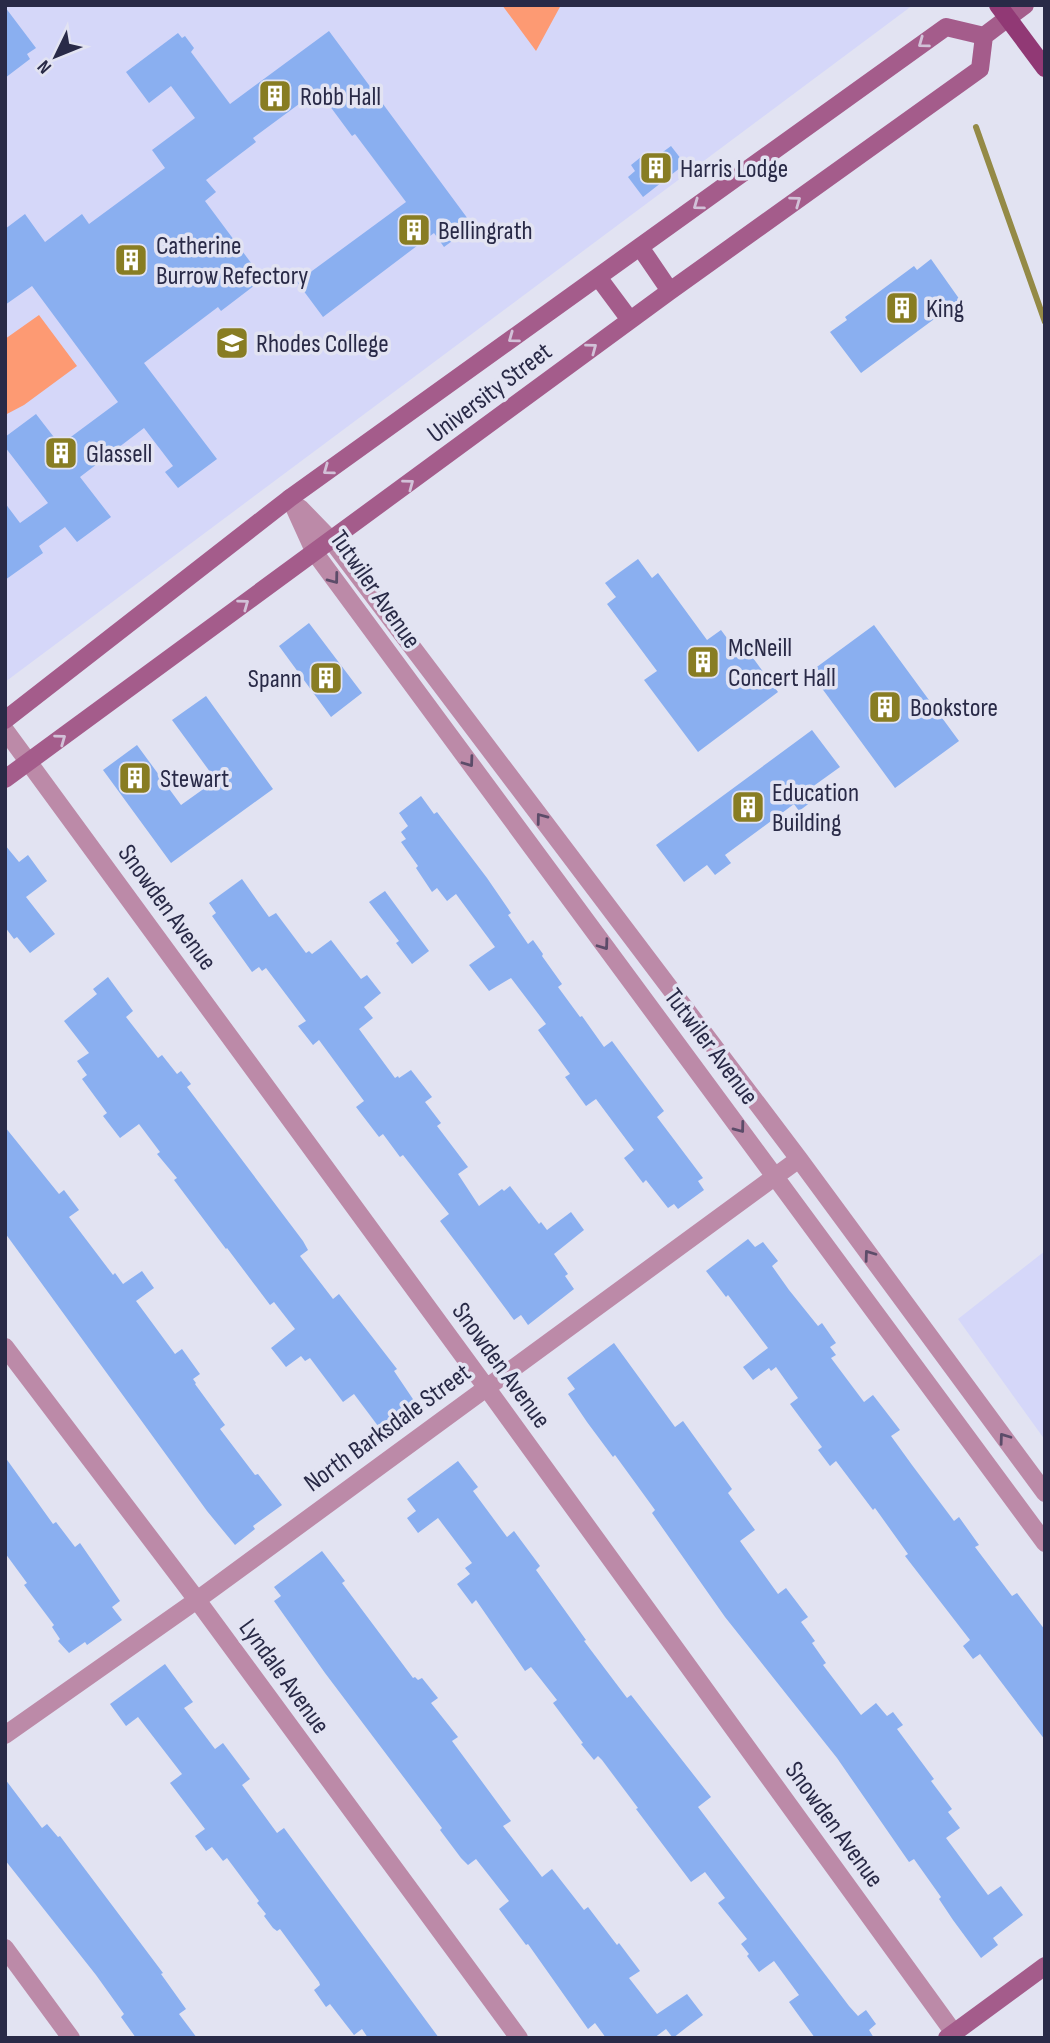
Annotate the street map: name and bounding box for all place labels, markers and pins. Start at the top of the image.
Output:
building icon: Robb Hall [256,77,294,115]
place label: Robb Hall [300,82,381,113]
building icon: Harris Lodge [637,149,675,187]
place label: Harris Lodge [680,154,788,185]
building icon: Bellingrath [395,211,433,249]
place label: Bellingrath [438,216,533,247]
place label: Catherine Burrow Refectory [156,231,308,292]
building icon: Catherine Burrow Refectory [112,241,150,279]
building icon: King [883,289,921,327]
place label: King [926,294,964,325]
school or university icon: Rhodes College [213,324,251,362]
place label: Rhodes College [256,329,389,360]
building icon: Glassell [42,434,80,472]
place label: Glassell [86,439,152,470]
place label: McNeill Concert Hall [728,633,836,694]
building icon: McNeill Concert Hall [684,643,722,681]
building icon: Spann [307,659,345,697]
place label: Spann [248,664,302,695]
building icon: Bookstore [866,688,904,726]
place label: Bookstore [910,693,998,724]
building icon: Stewart [116,759,154,797]
place label: Stewart [160,764,229,795]
place label: Education Building [772,778,859,839]
building icon: Education Building [729,788,767,826]

